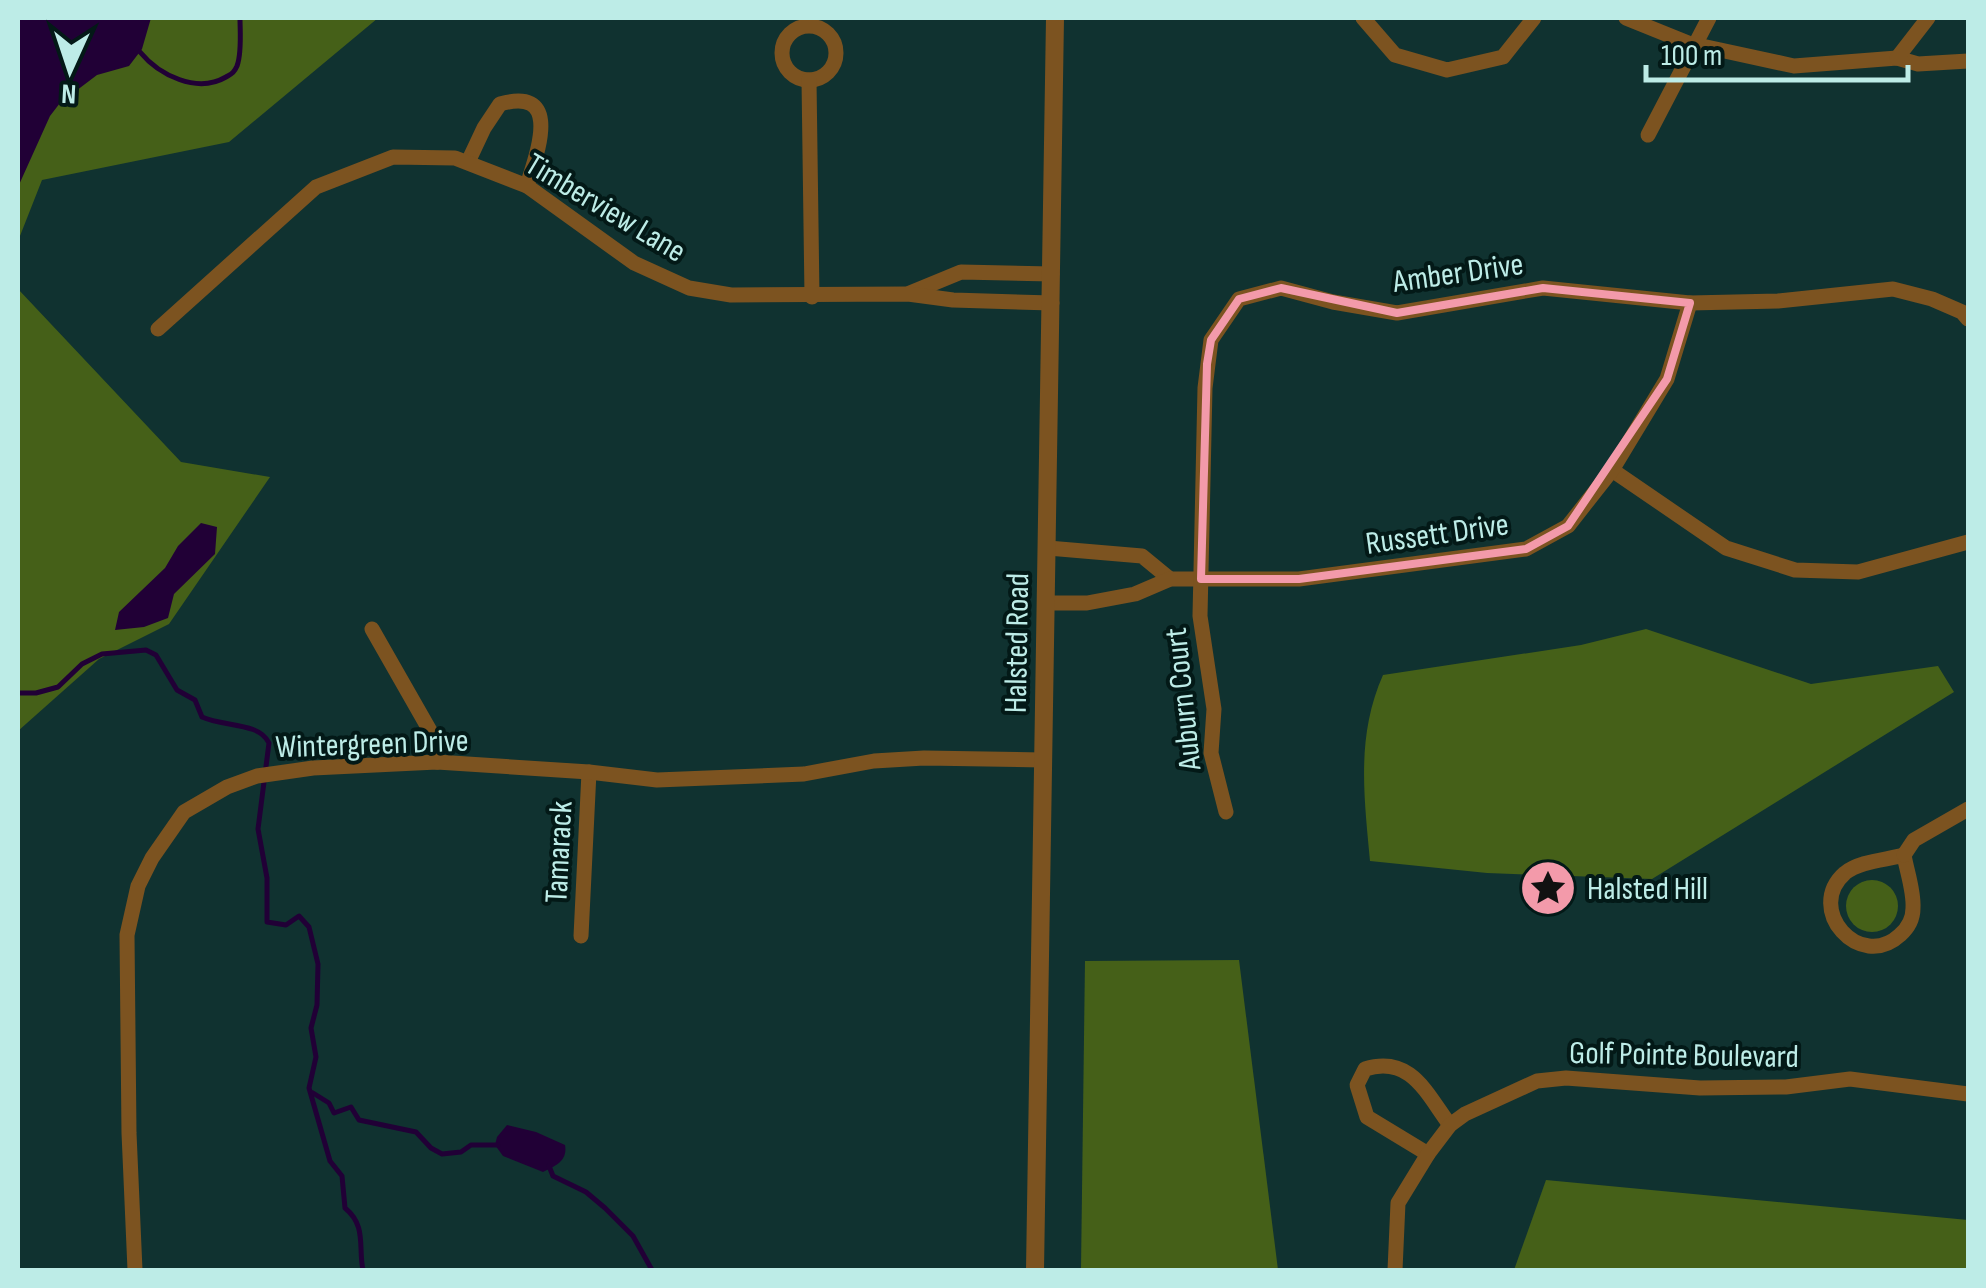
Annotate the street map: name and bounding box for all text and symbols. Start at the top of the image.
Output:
north arrow [20,20,120,120]
scale bar [1646,20,1908,82]
text: 100 m [1661,38,1722,74]
text: N [60,77,77,110]
street label: Timberview Lane [518,145,692,271]
street label: Amber Drive [1390,245,1526,302]
street label: Russett Drive [1363,505,1511,564]
street label: Halsted Road [997,573,1038,713]
street label: Auburn Court [1157,626,1210,773]
street label: Wintergreen Drive [275,722,469,767]
street label: Tamarack [537,800,582,904]
place icon: Halsted Hill [1518,858,1578,918]
place label: Halsted Hill [1587,870,1708,909]
street label: Golf Pointe Boulevard [1569,1034,1799,1077]

